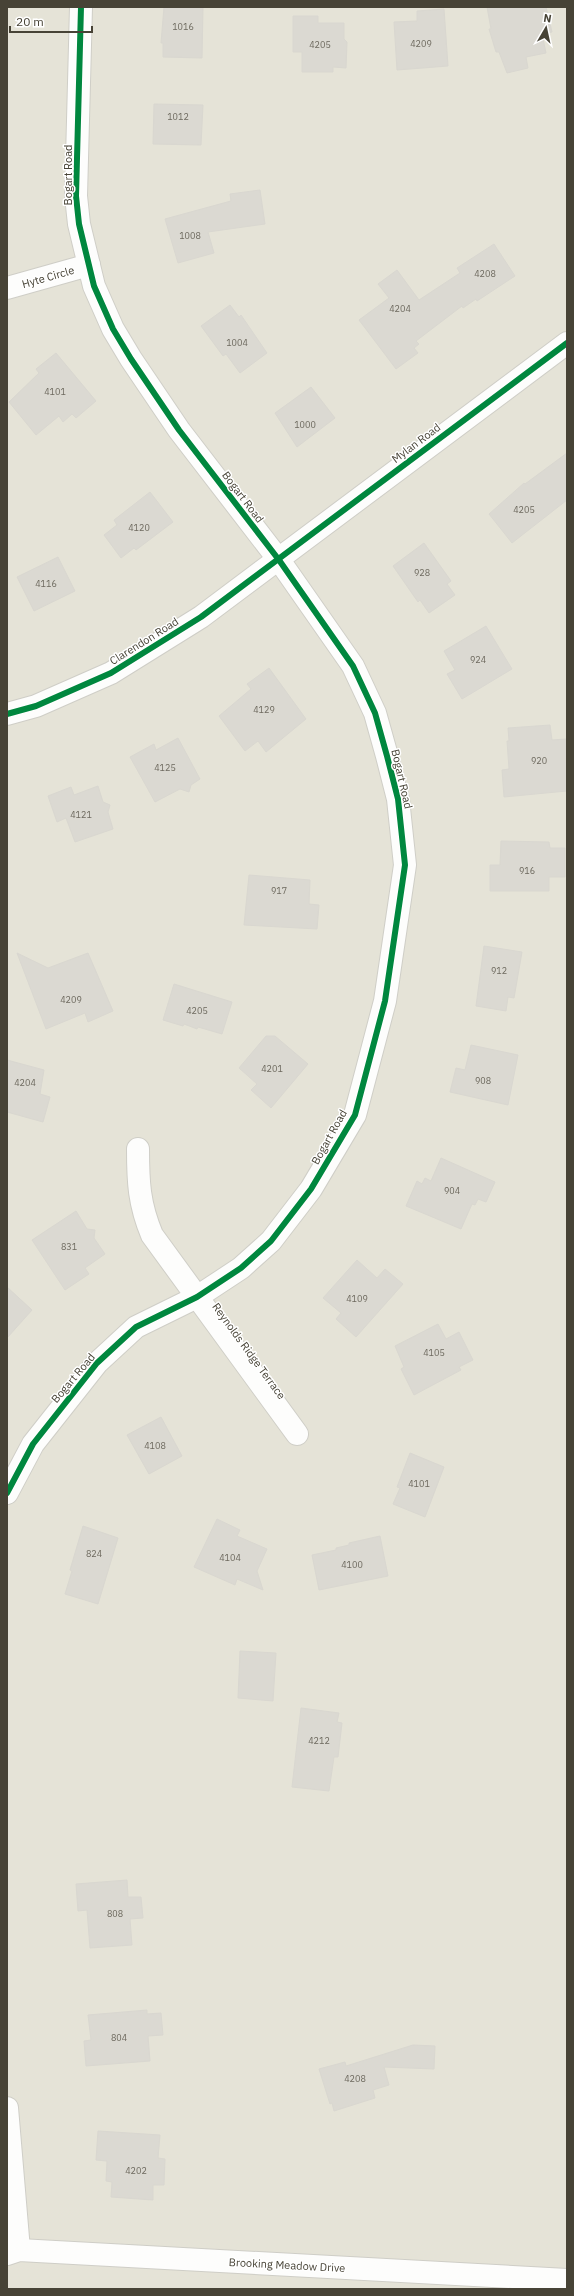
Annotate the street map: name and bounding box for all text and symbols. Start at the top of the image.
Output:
scale bar [10,8,92,34]
north arrow [526,8,566,48]
text: N [543,11,553,26]
text: 20 m [16,14,44,29]
house number: 1016 [172,21,194,32]
house number: 4209 [410,38,432,49]
house number: 4205 [309,39,331,50]
house number: 1012 [167,111,189,122]
street label: Bogart Road [61,145,75,205]
house number: 1008 [179,230,201,241]
street label: Hyte Circle [20,263,76,291]
house number: 4208 [474,268,496,279]
house number: 4204 [389,303,411,314]
house number: 1004 [226,337,248,348]
house number: 4101 [44,386,66,397]
house number: 1000 [294,419,316,430]
street label: Mylan Road [389,420,443,466]
street label: Bogart Road [219,468,267,526]
house number: 4205 [513,504,535,515]
house number: 4120 [128,522,150,533]
house number: 928 [414,567,430,578]
house number: 4116 [35,578,57,589]
street label: Clarendon Road [107,614,181,668]
house number: 924 [470,654,486,665]
house number: 4129 [253,704,275,715]
street label: Bogart Road [388,748,416,810]
house number: 920 [531,755,547,766]
house number: 4125 [154,762,176,773]
house number: 4121 [70,809,92,820]
house number: 916 [519,865,535,876]
house number: 917 [271,885,287,896]
house number: 912 [491,965,507,976]
house number: 4209 [60,994,82,1005]
house number: 4205 [186,1005,208,1016]
house number: 4201 [261,1063,283,1074]
house number: 908 [475,1075,491,1086]
house number: 4204 [14,1077,36,1088]
street label: Bogart Road [308,1107,350,1167]
house number: 904 [444,1185,460,1196]
house number: 831 [61,1241,77,1252]
house number: 4109 [346,1293,368,1304]
street label: Reynolds Ridge Terrace [209,1300,289,1402]
house number: 4105 [423,1347,445,1358]
street label: Bogart Road [48,1350,98,1406]
house number: 4108 [144,1440,166,1451]
house number: 4101 [408,1478,430,1489]
house number: 824 [86,1548,102,1559]
house number: 4104 [219,1552,241,1563]
house number: 4100 [341,1559,363,1570]
house number: 4212 [308,1735,330,1746]
house number: 808 [107,1908,123,1919]
house number: 804 [111,2032,127,2043]
house number: 4208 [344,2073,366,2084]
house number: 4202 [125,2165,147,2176]
street label: Brooking Meadow Drive [228,2255,346,2275]

